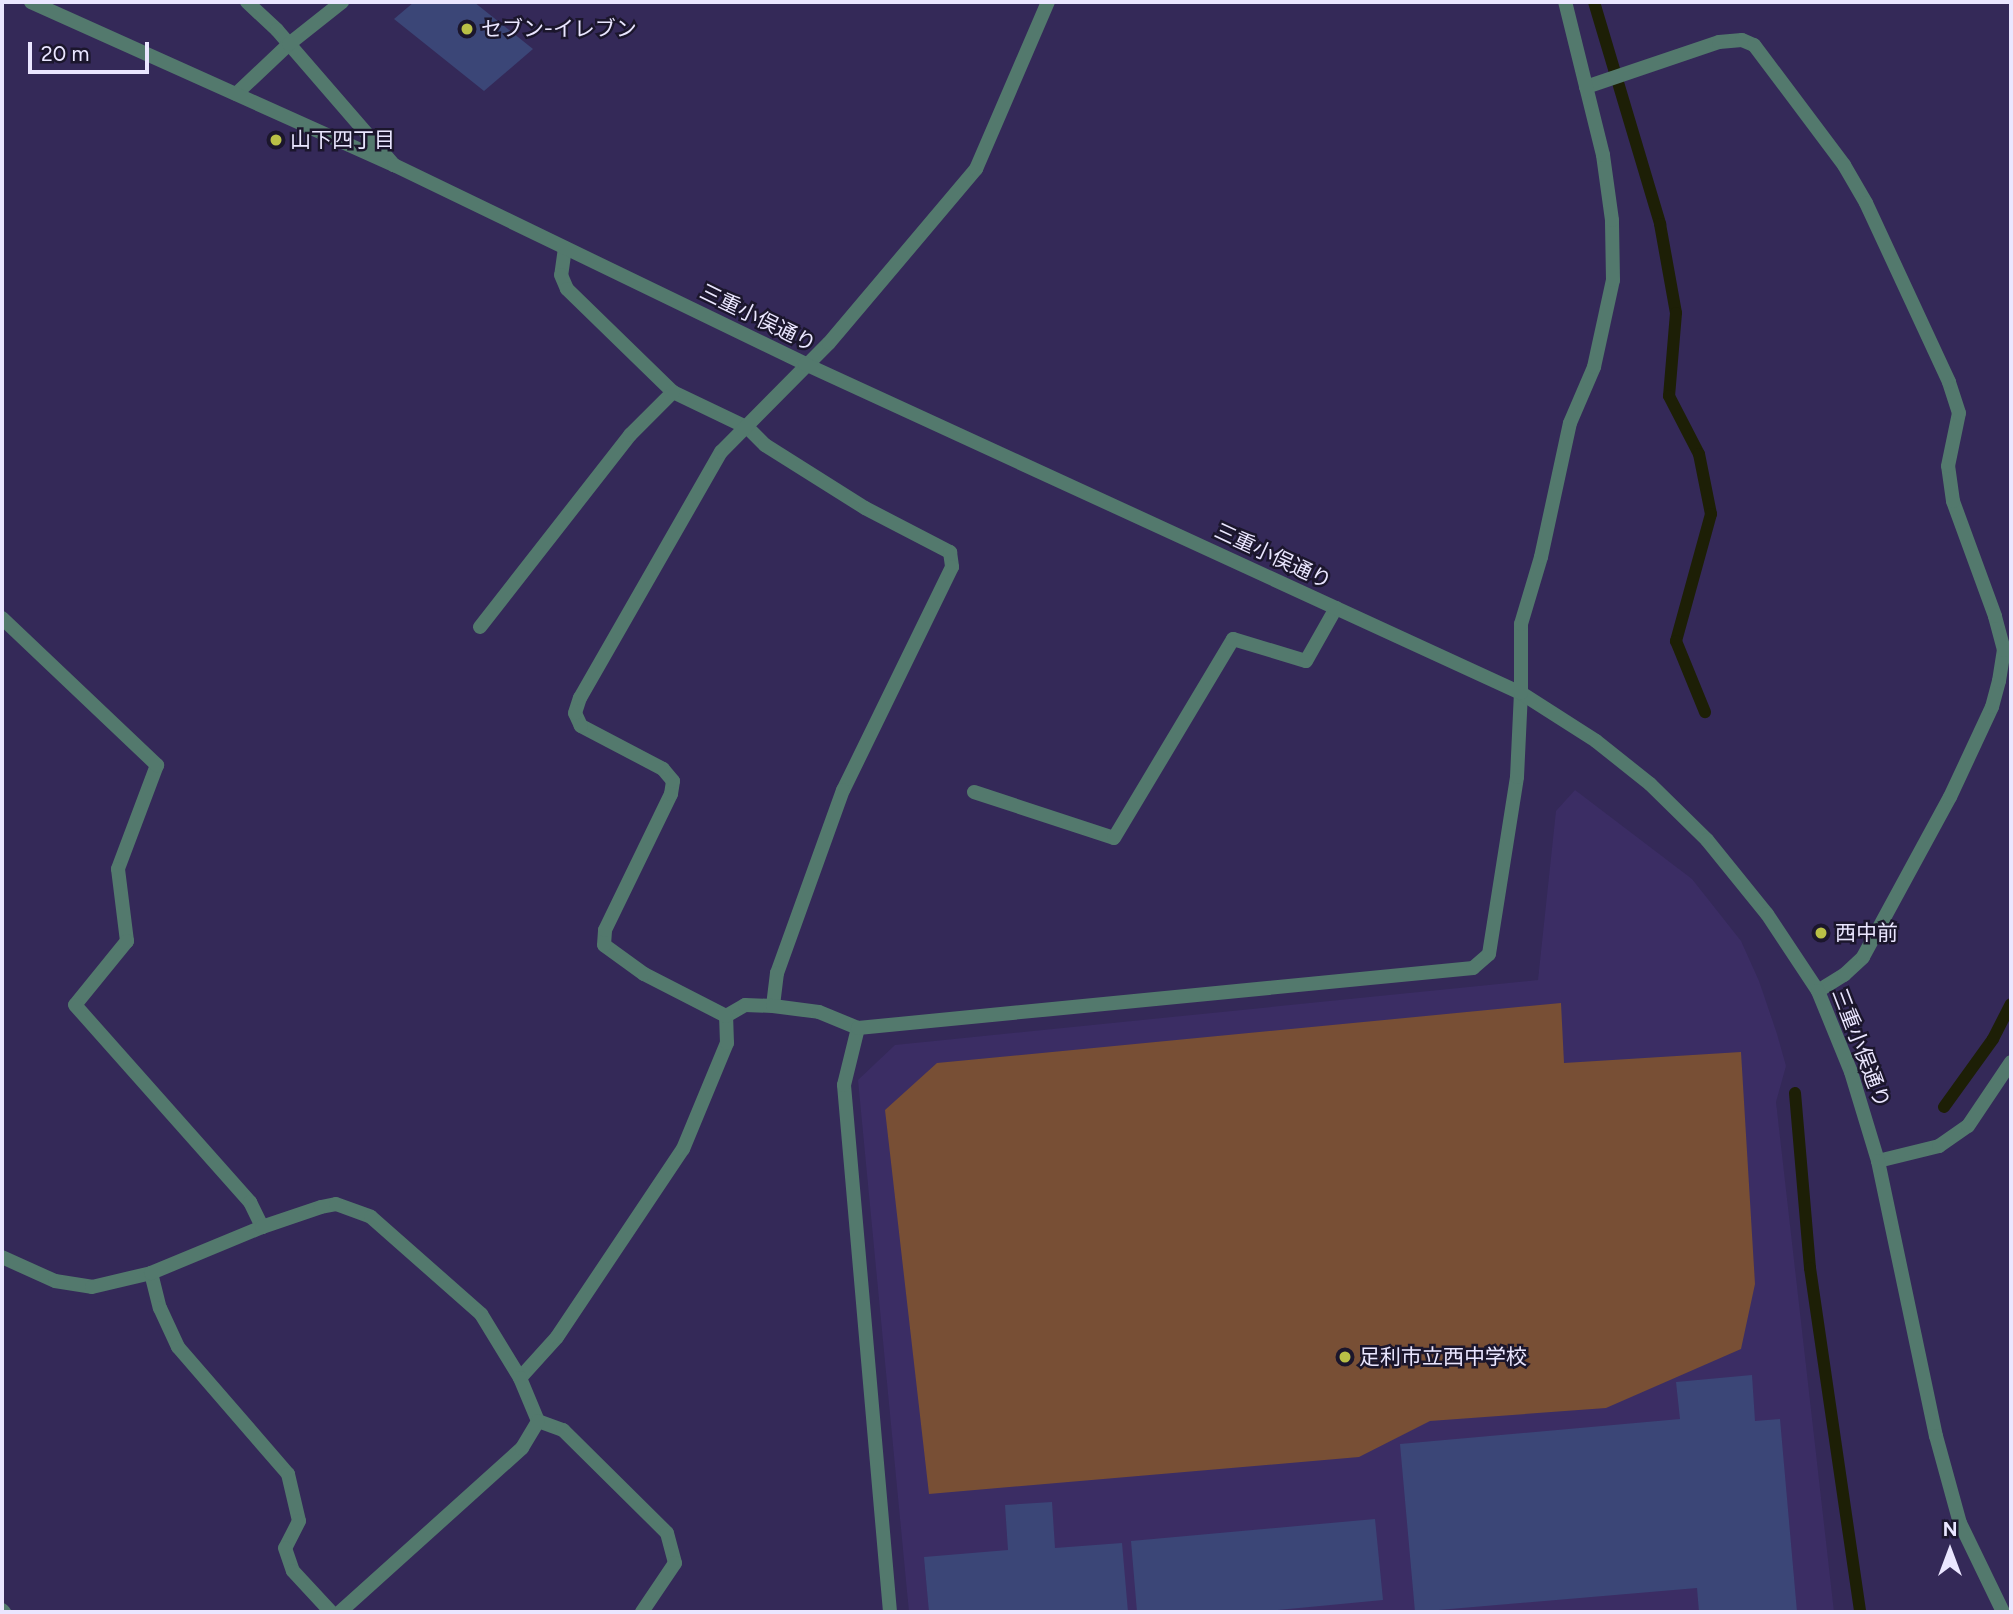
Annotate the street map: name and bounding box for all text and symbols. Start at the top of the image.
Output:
place label: セブン-イレブン [481,16,637,42]
marker: セブン-イレブン [459,21,475,37]
scale bar [32,28,152,72]
text: 20 m [41,41,89,66]
place label: 山下四丁目 [290,127,395,153]
marker: 山下四丁目 [268,132,284,148]
street label: 三重小俣通り [696,279,820,357]
street label: 三重小俣通り [1211,518,1335,594]
place label: 西中前 [1835,920,1898,946]
marker: 西中前 [1813,925,1829,941]
street label: 三重小俣通り [1827,985,1895,1111]
place label: 足利市立西中学校 [1359,1344,1527,1370]
marker: 足利市立西中学校 [1337,1349,1353,1365]
north arrow [1915,1516,1985,1586]
text: N [1943,1518,1957,1541]

